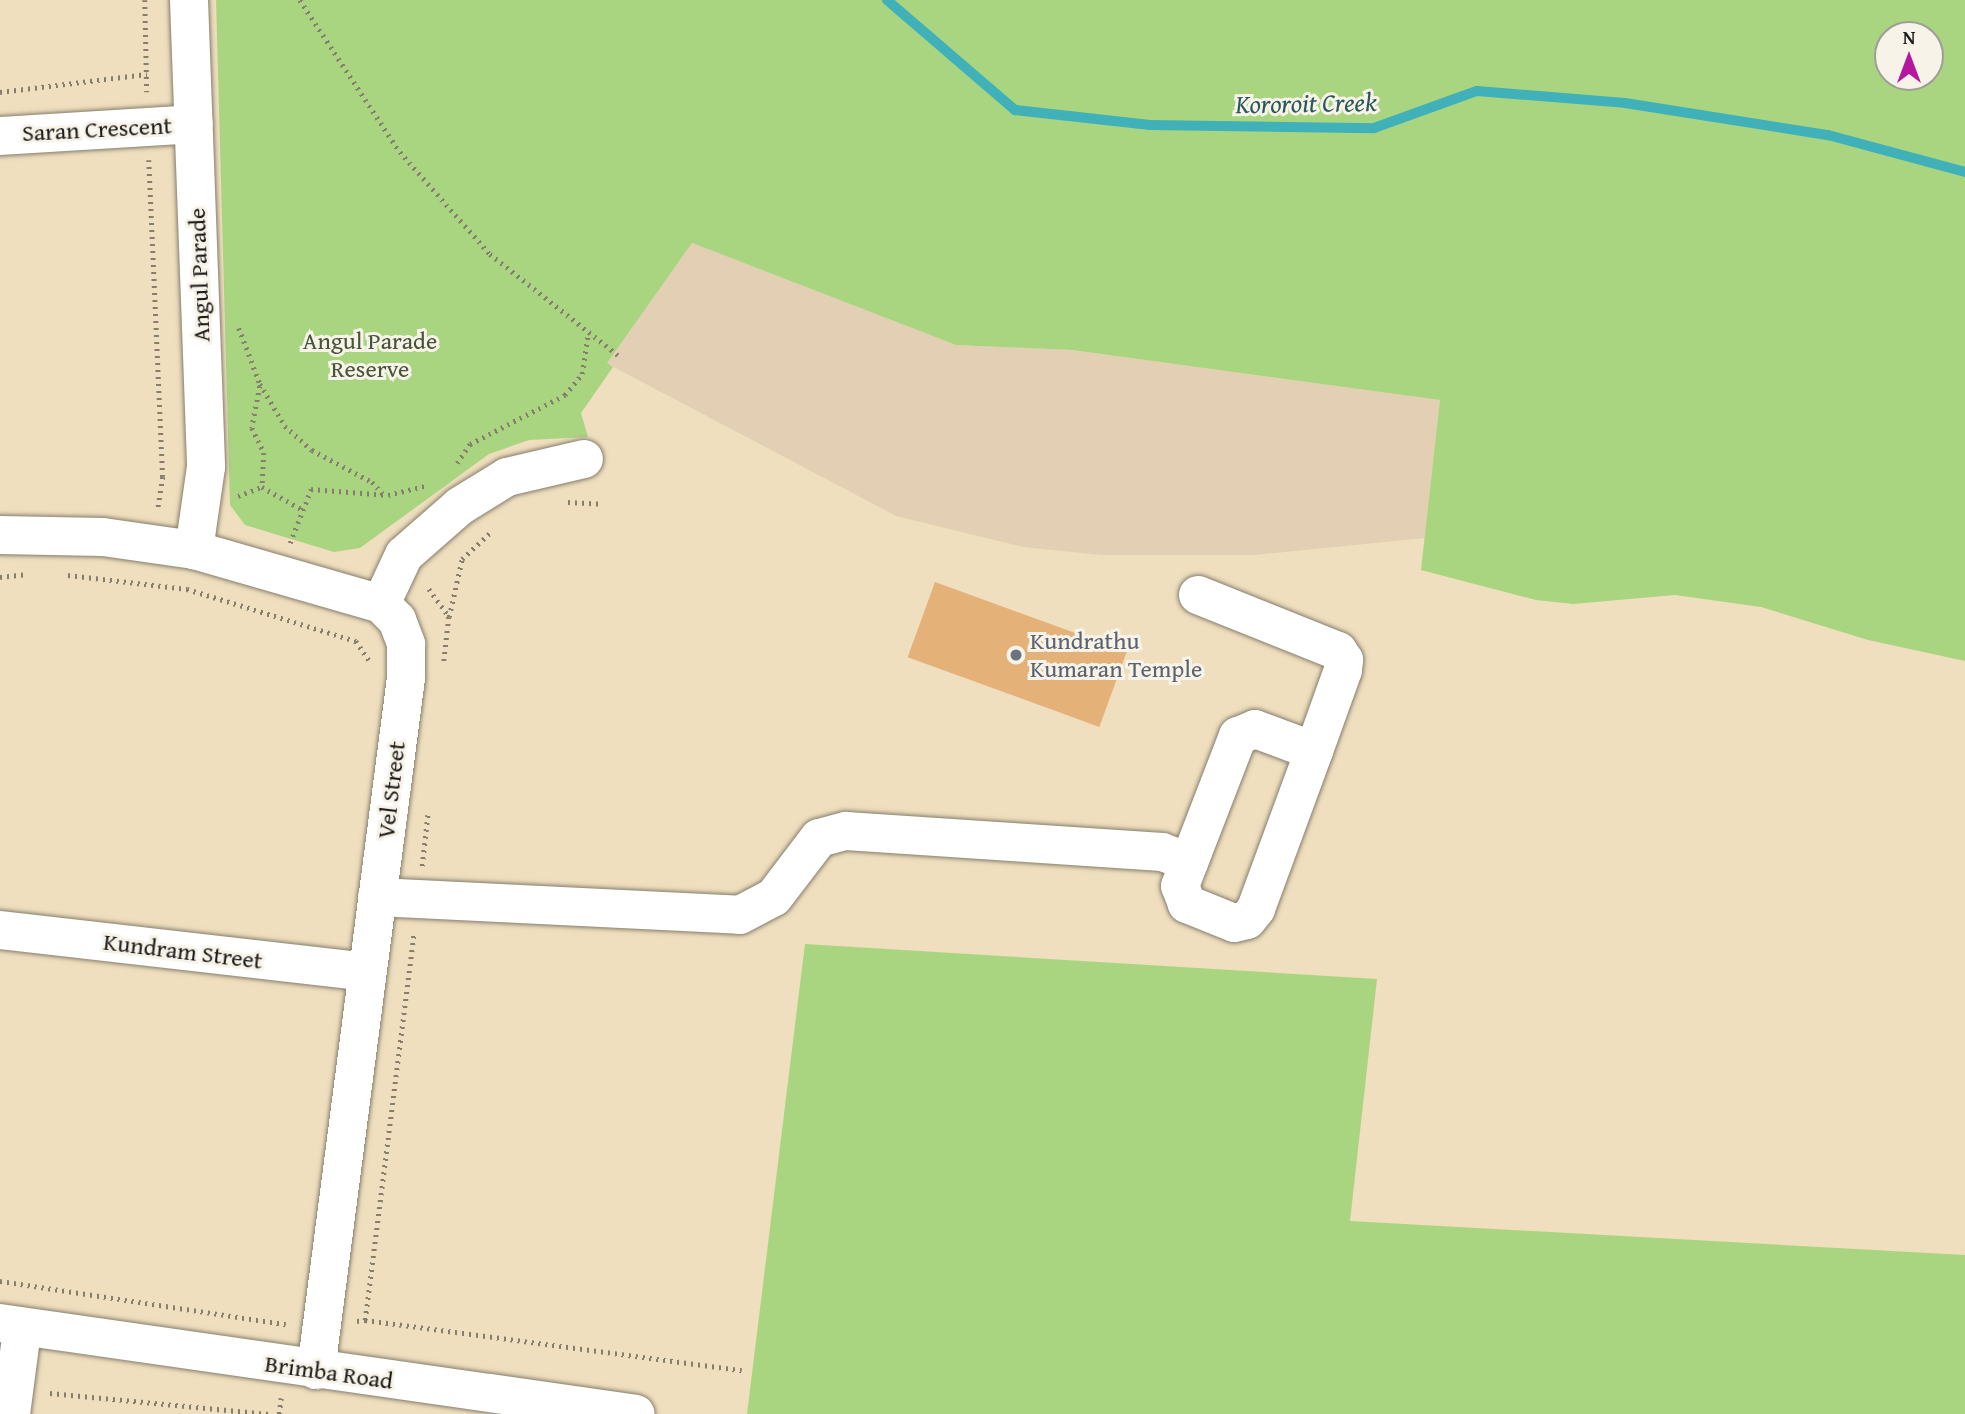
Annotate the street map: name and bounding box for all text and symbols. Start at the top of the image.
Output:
north arrow [1874,21,1944,91]
text: N [1903,23,1915,51]
water label: Kororoit Creek [1235,86,1377,120]
street label: Saran Crescent [21,111,173,147]
street label: Angul Parade [182,207,216,343]
park label: Angul Parade Reserve [303,327,437,383]
place label: Kundrathu Kumaran Temple [1030,627,1202,683]
marker: Kundrathu Kumaran Temple [1008,647,1024,663]
street label: Vel Street [371,739,411,841]
street label: Kundram Street [102,927,264,975]
street label: Brimba Road [263,1349,395,1395]

